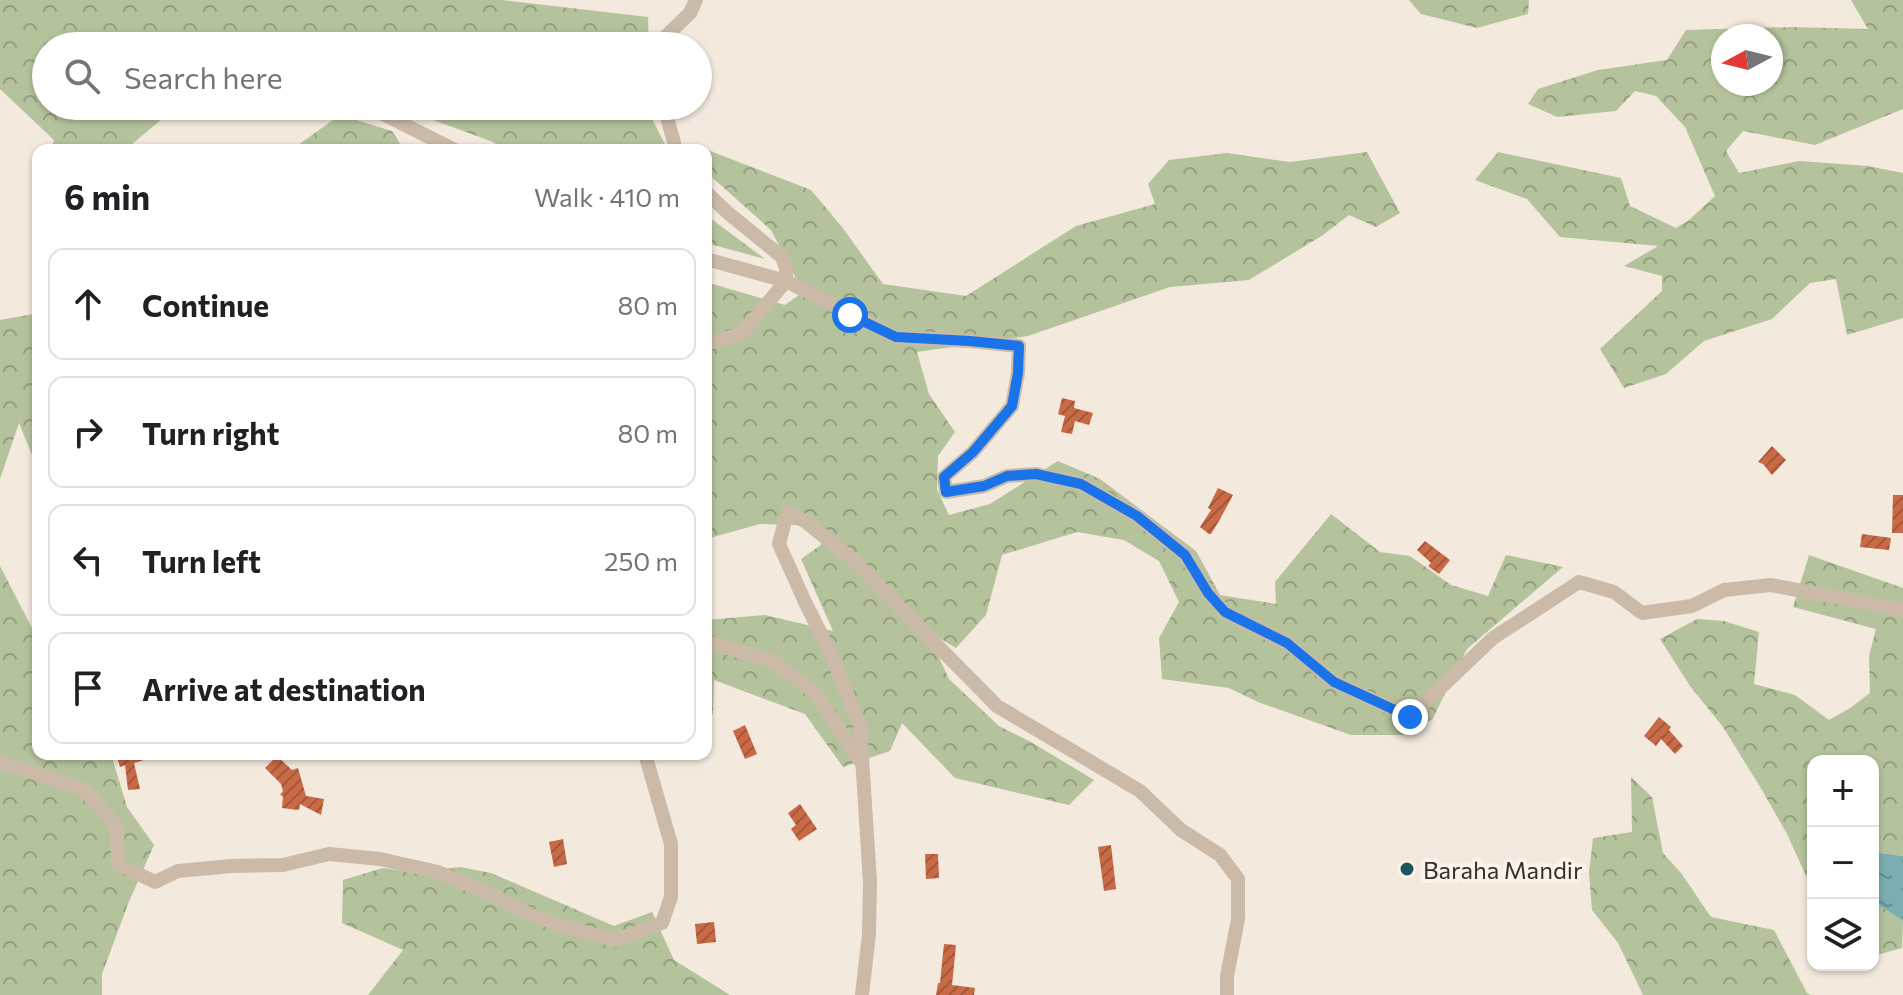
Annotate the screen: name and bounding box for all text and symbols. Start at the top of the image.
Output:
north arrow [1711,24,1783,96]
search box [32,32,712,120]
icon: search [60,54,104,98]
text: Search here [124,58,283,95]
text: 6 min [64,175,150,217]
text: Walk · 410 m [534,181,680,212]
icon: ahead [66,282,110,326]
text: Continue [142,286,269,323]
text: 80 m [618,289,678,320]
route start [832,297,868,333]
icon: right [66,410,110,454]
text: Turn right [142,414,279,451]
text: 80 m [618,417,678,448]
icon: left [66,538,110,582]
text: Turn left [142,542,261,579]
text: 250 m [604,545,678,576]
icon: arrive [66,666,110,710]
text: Arrive at destination [142,670,426,707]
route end [1392,699,1428,735]
map controls [1807,755,1879,971]
button: + [1807,755,1879,827]
button: − [1807,827,1879,899]
place label: Baraha Mandir [1423,855,1583,884]
marker: Baraha Mandir [1398,860,1416,878]
button: layers [1807,899,1879,971]

